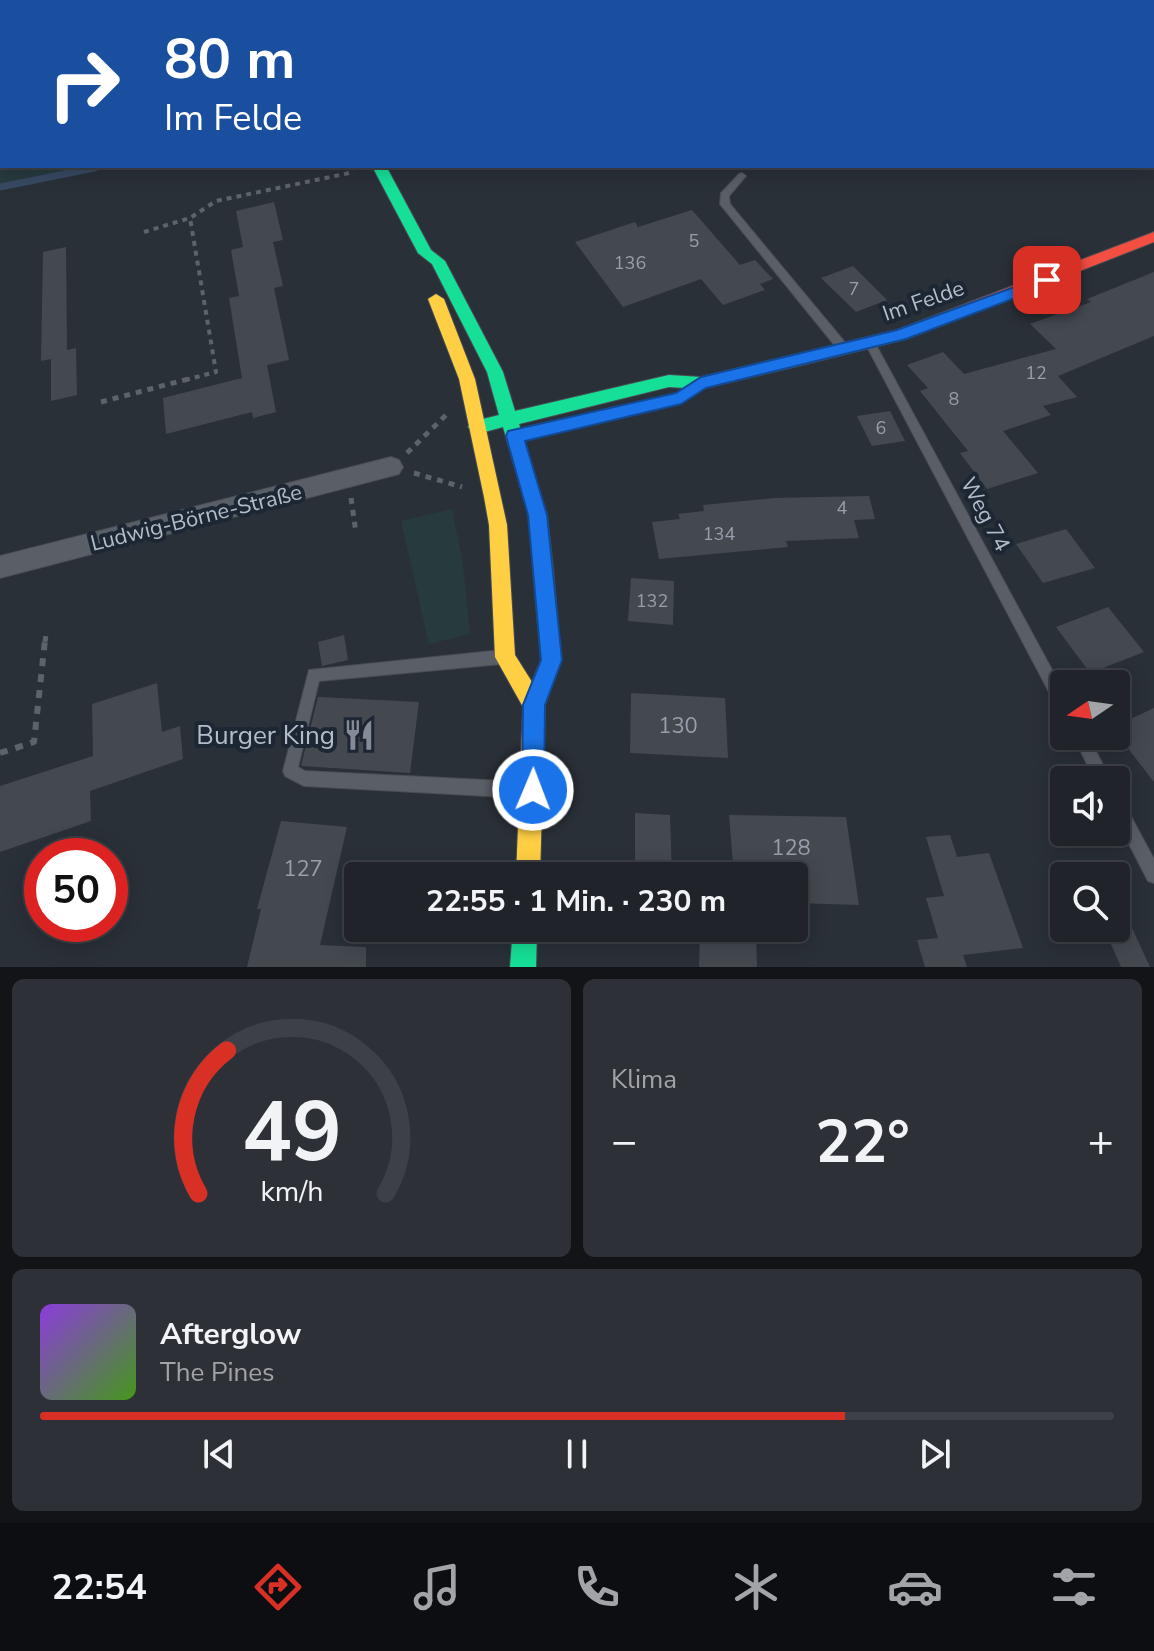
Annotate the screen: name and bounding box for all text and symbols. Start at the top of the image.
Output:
text: 80 m [164,21,295,98]
icon: right [32,32,136,136]
text: Im Felde [164,94,302,143]
house number: 5 [689,229,699,253]
pin [1013,246,1081,314]
house number: 136 [614,251,646,275]
icon: arrive [1025,258,1069,302]
street label: Im Felde [879,273,968,329]
house number: 7 [849,277,859,301]
house number: 12 [1025,361,1047,385]
house number: 8 [949,387,959,411]
house number: 6 [876,416,886,440]
street label: Weg 74 [953,472,1017,557]
street label: Ludwig-Börne-Straße [87,477,305,559]
house number: 4 [837,496,848,520]
house number: 134 [703,522,735,546]
house number: 132 [636,589,668,613]
north arrow [1050,670,1130,750]
map controls [1050,670,1130,942]
house number: 130 [658,711,698,741]
place label: Burger King [196,718,335,753]
restaurant icon: Burger King [342,718,376,752]
position arrow [491,748,575,832]
button: sound [1050,766,1130,846]
house number: 128 [771,833,811,863]
speed limit sign: 50 [24,838,128,942]
house number: 127 [283,854,323,884]
button: search [1050,862,1130,942]
text: 22:55 · 1 Min. · 230 m [426,881,726,922]
text: Klima [611,1062,677,1097]
text: 49 [242,1076,341,1189]
text: 22° [815,1101,910,1183]
text: − [611,1112,637,1172]
text: + [1088,1112,1114,1172]
text: km/h [260,1172,323,1211]
text: Afterglow [160,1314,301,1355]
text: The Pines [160,1355,275,1390]
icon: previous [197,1432,241,1476]
icon: pause [555,1432,599,1476]
icon: next [913,1432,957,1476]
icon: directions [250,1559,306,1615]
icon: music [409,1559,465,1615]
icon: phone [569,1559,625,1615]
icon: climate [728,1559,784,1615]
icon: car [887,1559,943,1615]
icon: filters [1046,1559,1102,1615]
text: 22:54 [52,1563,147,1612]

